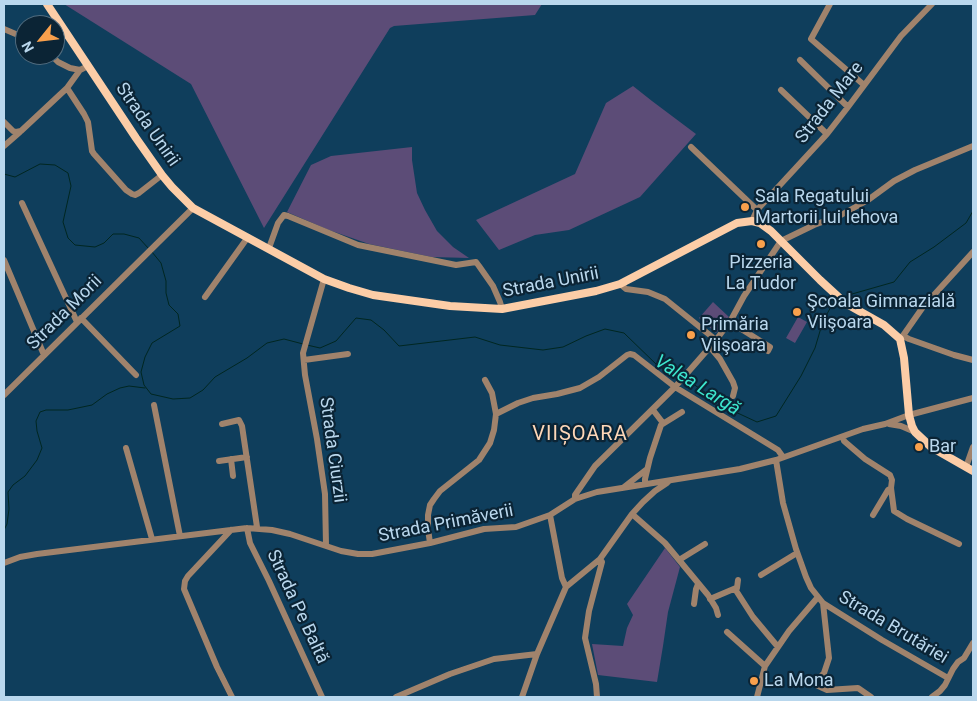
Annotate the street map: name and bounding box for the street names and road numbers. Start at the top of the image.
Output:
street label: Strada Mare [791,58,869,148]
street label: Strada Unirii [110,79,184,171]
street label: Strada Unirii [501,263,601,303]
street label: Strada Morii [23,271,107,355]
street label: Strada Ciurzii [314,396,350,504]
street label: Strada Primăverii [377,500,515,548]
street label: Strada Pe Baltă [261,547,333,667]
street label: Strada Brutăriei [834,587,952,669]

